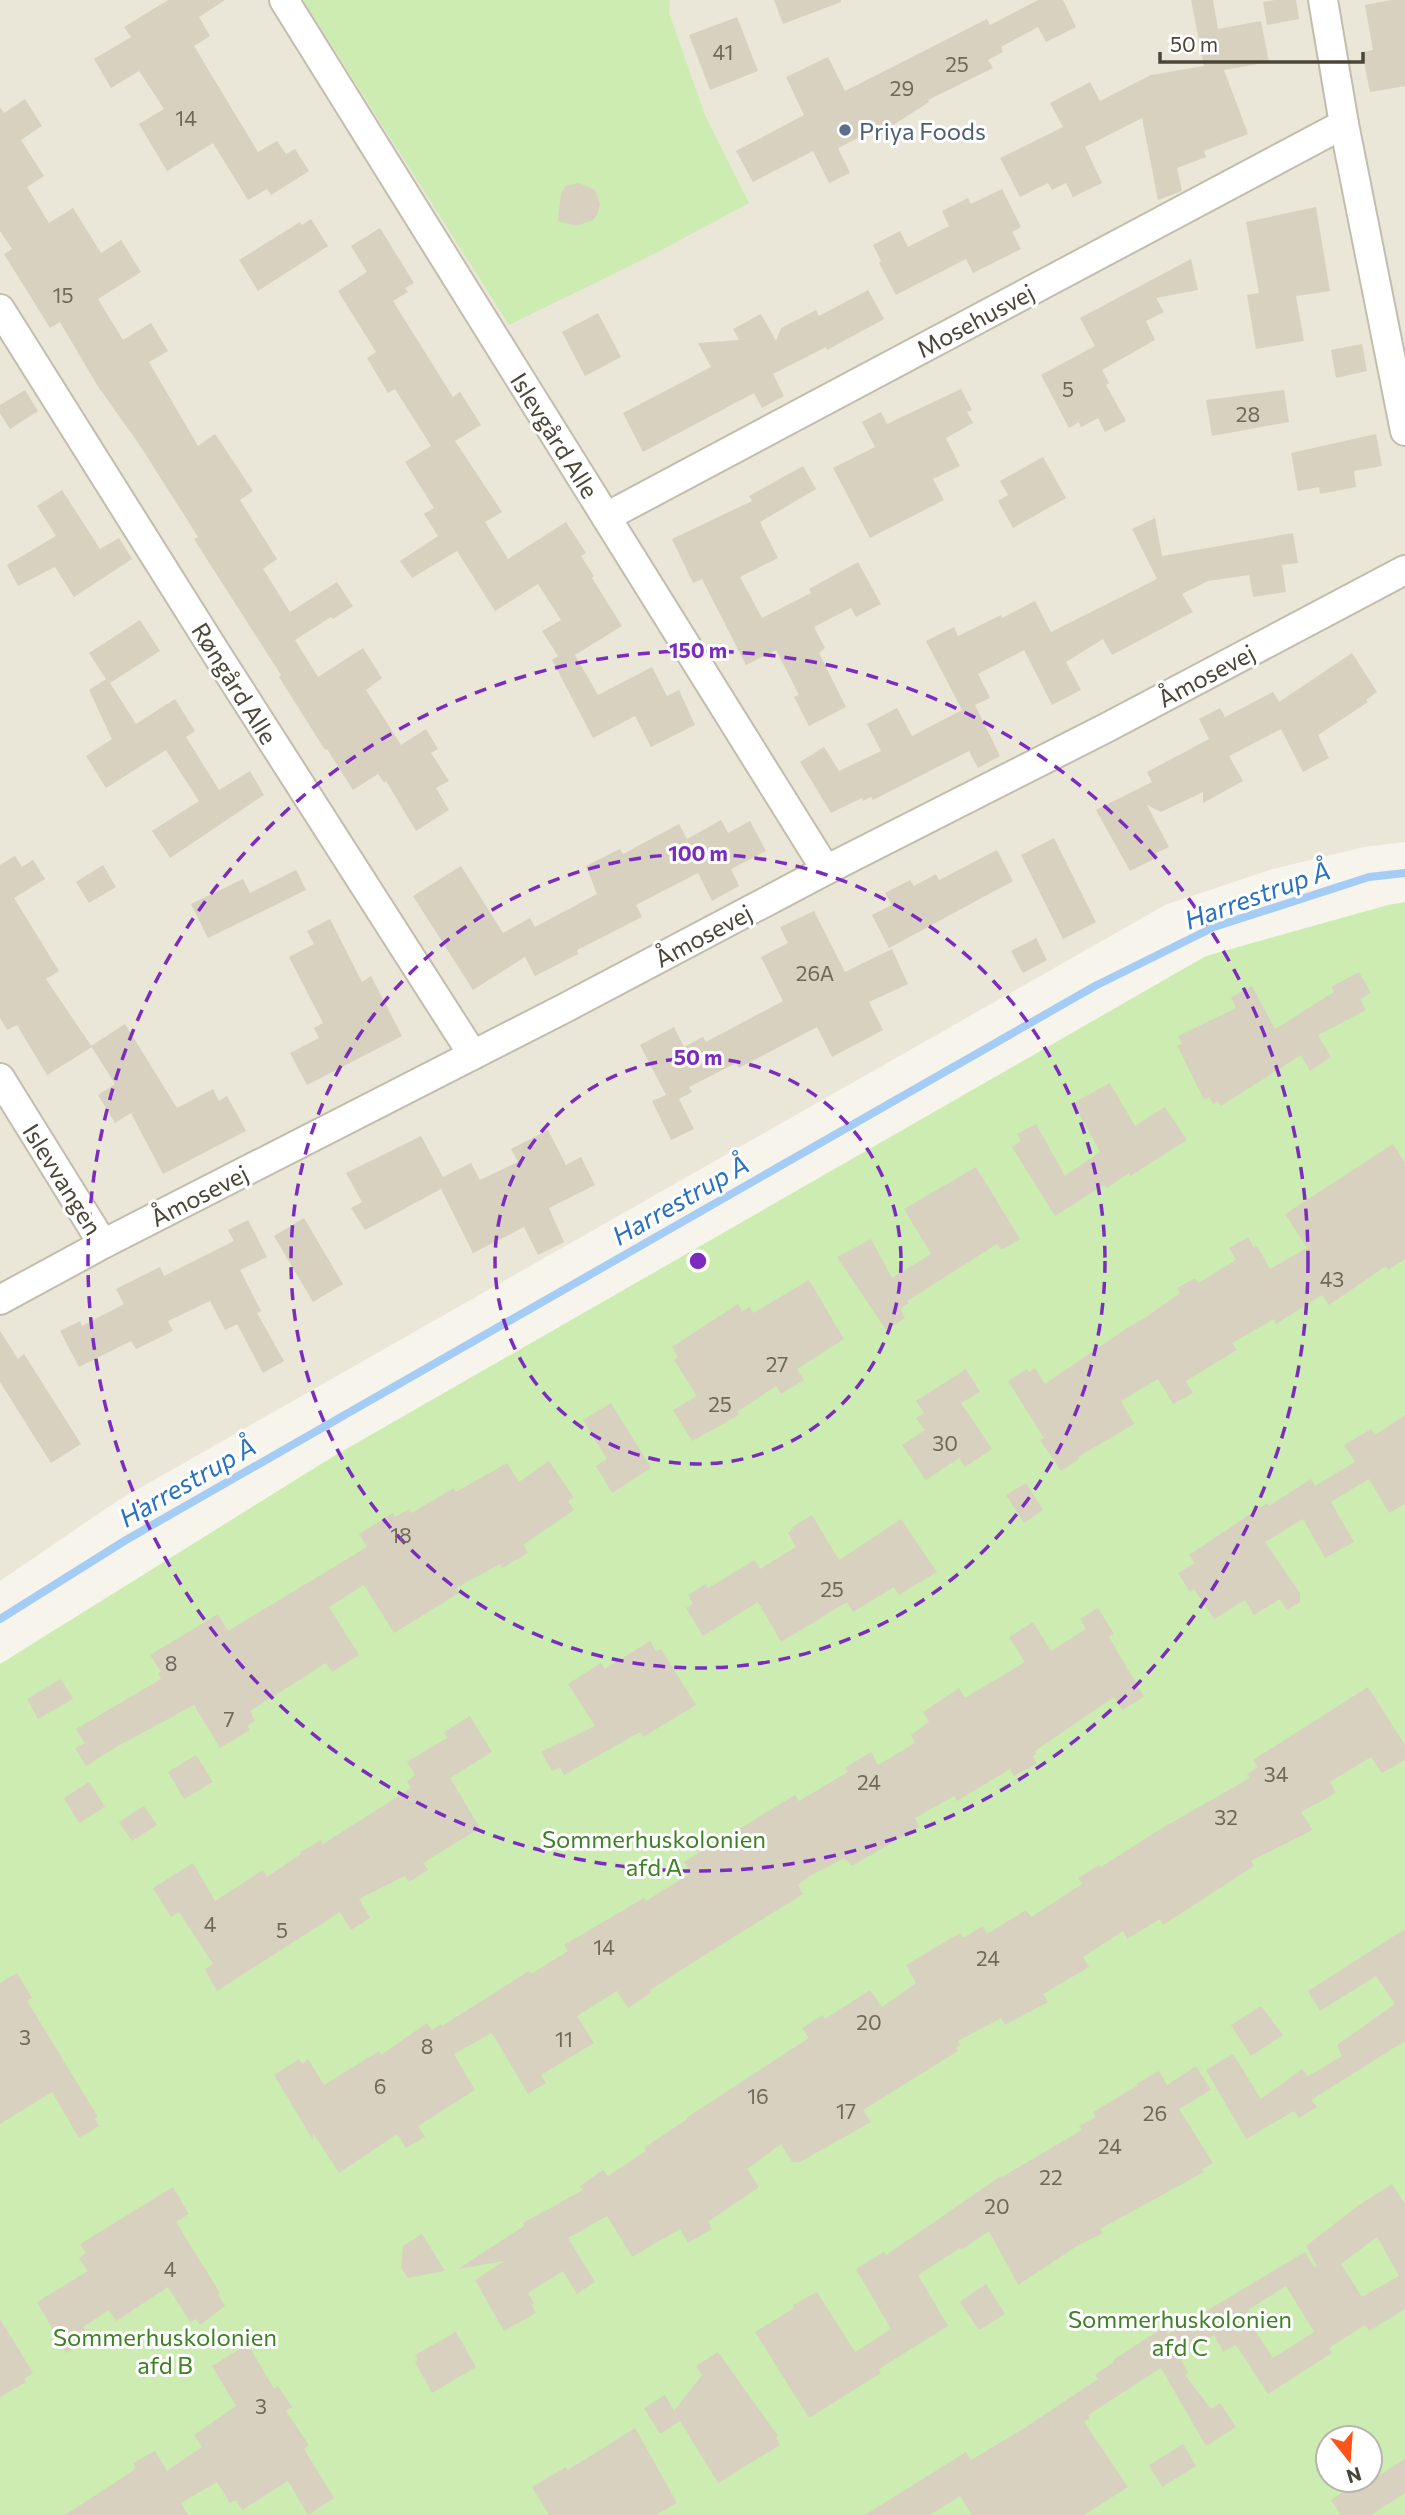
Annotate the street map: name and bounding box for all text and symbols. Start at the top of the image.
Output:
scale bar [1160,21,1363,65]
text: 50 m [1170,31,1218,56]
house number: 41 [713,39,733,64]
house number: 25 [945,51,969,76]
house number: 29 [890,75,914,100]
house number: 14 [175,105,197,130]
place label: Priya Foods [859,116,986,145]
marker: Priya Foods [837,122,853,138]
street label: Mosehusvej [911,277,1039,363]
house number: 15 [52,282,74,307]
street label: Islevgård Alle [505,367,605,503]
house number: 5 [1062,376,1074,401]
house number: 28 [1236,401,1260,426]
street label: Røngård Alle [186,617,284,749]
text: 150 m [669,637,727,662]
street label: Åmosevej [1153,637,1259,713]
text: 100 m [668,840,728,865]
water label: Harrestrup Å [1180,853,1334,935]
street label: Åmosevej [650,897,756,973]
house number: 26A [796,960,834,985]
text: 50 m [674,1044,722,1069]
street label: Islevvangen [17,1118,109,1240]
water label: Harrestrup Å [606,1147,754,1251]
street label: Åmosevej [145,1158,253,1232]
centre of rings [686,1249,710,1273]
house number: 43 [1320,1266,1344,1291]
house number: 27 [766,1351,788,1376]
house number: 25 [708,1391,732,1416]
water label: Harrestrup Å [113,1429,261,1533]
house number: 30 [932,1430,958,1455]
house number: 18 [390,1522,412,1547]
house number: 25 [820,1576,844,1601]
house number: 8 [165,1650,177,1675]
house number: 7 [223,1706,235,1731]
house number: 34 [1264,1761,1289,1786]
house number: 24 [857,1769,881,1794]
house number: 32 [1214,1804,1238,1829]
park label: Sommerhuskolonien afd A [542,1824,766,1881]
house number: 4 [204,1911,217,1936]
house number: 5 [276,1917,288,1942]
house number: 14 [593,1934,615,1959]
house number: 24 [976,1945,1000,1970]
house number: 20 [856,2009,882,2034]
house number: 3 [19,2024,31,2049]
house number: 11 [555,2026,573,2051]
house number: 8 [421,2033,433,2058]
house number: 6 [374,2073,386,2098]
house number: 16 [747,2083,769,2108]
house number: 17 [836,2098,856,2123]
house number: 26 [1143,2100,1167,2125]
house number: 24 [1098,2133,1122,2158]
house number: 22 [1039,2164,1063,2189]
house number: 20 [984,2193,1010,2218]
house number: 4 [164,2256,177,2281]
park label: Sommerhuskolonien afd C [1068,2304,1292,2361]
park label: Sommerhuskolonien afd B [53,2322,277,2379]
house number: 3 [255,2393,267,2418]
north arrow [1314,2424,1384,2494]
text: N [1344,2463,1364,2489]

